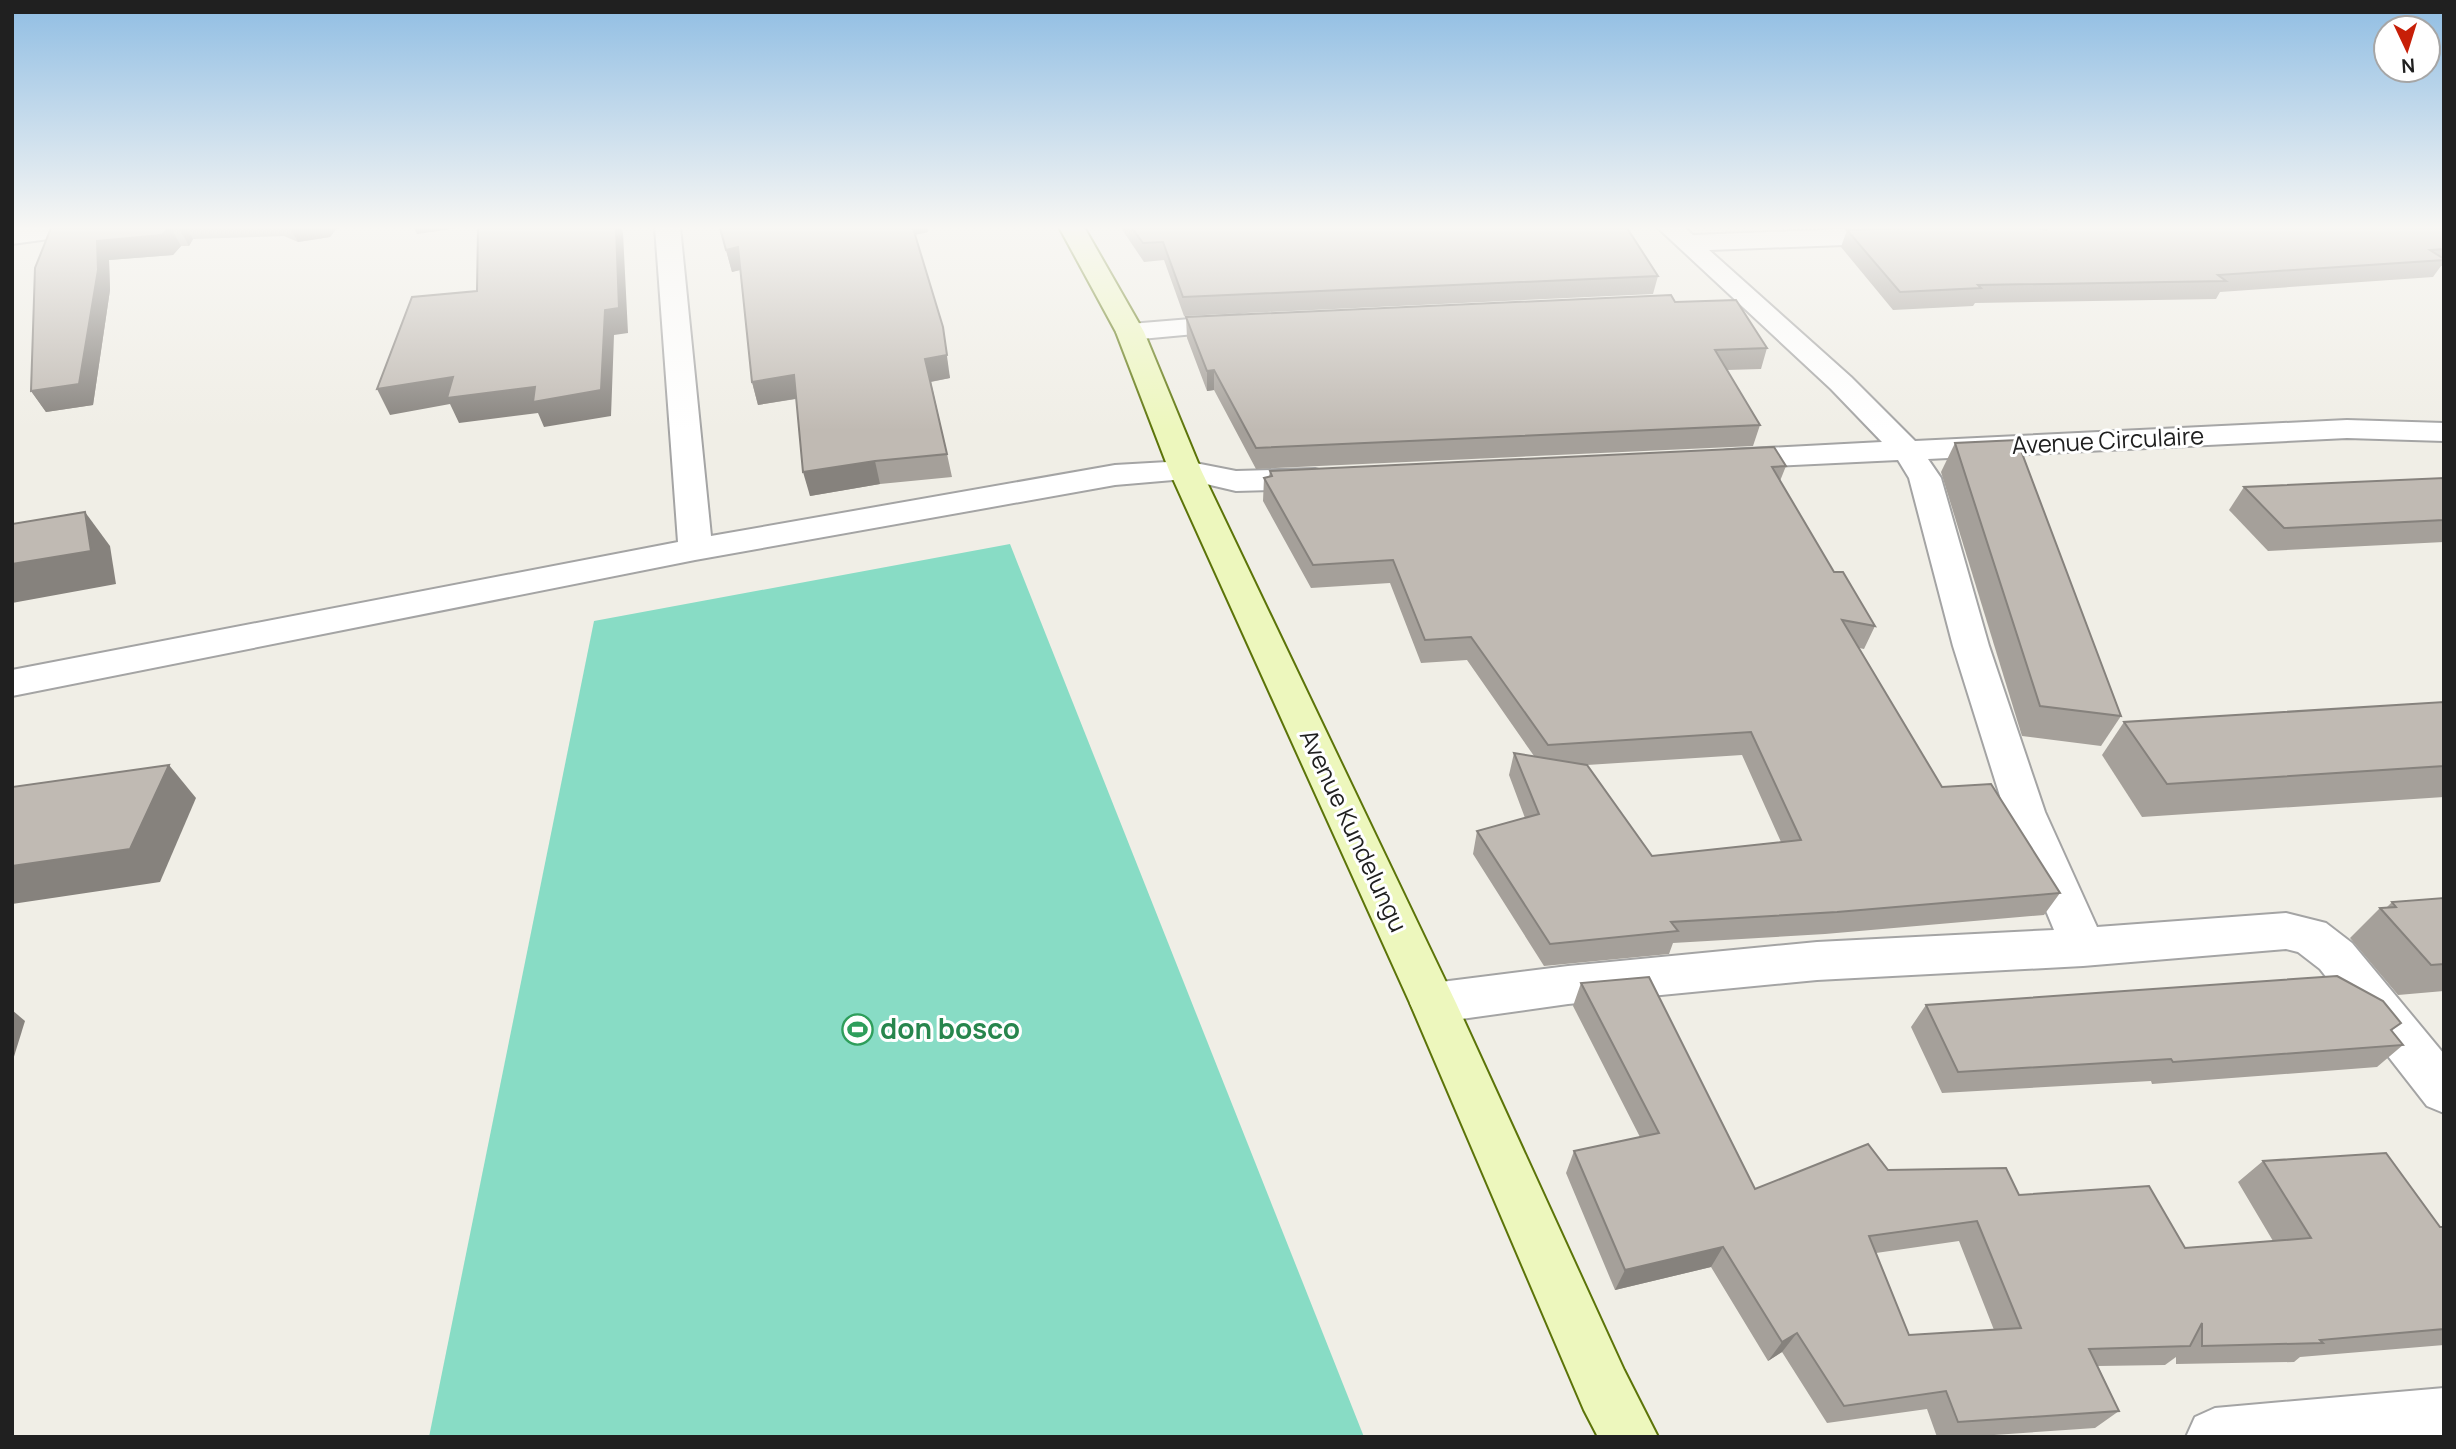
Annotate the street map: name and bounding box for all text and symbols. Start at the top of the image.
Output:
north arrow [2372,14,2442,84]
text: N [2400,53,2416,79]
street label: Avenue Circulaire [2011,418,2205,461]
street label: Avenue Kundelungu [1293,724,1416,937]
place label: don bosco [880,1009,1020,1047]
sports icon: don bosco [840,1012,874,1046]

